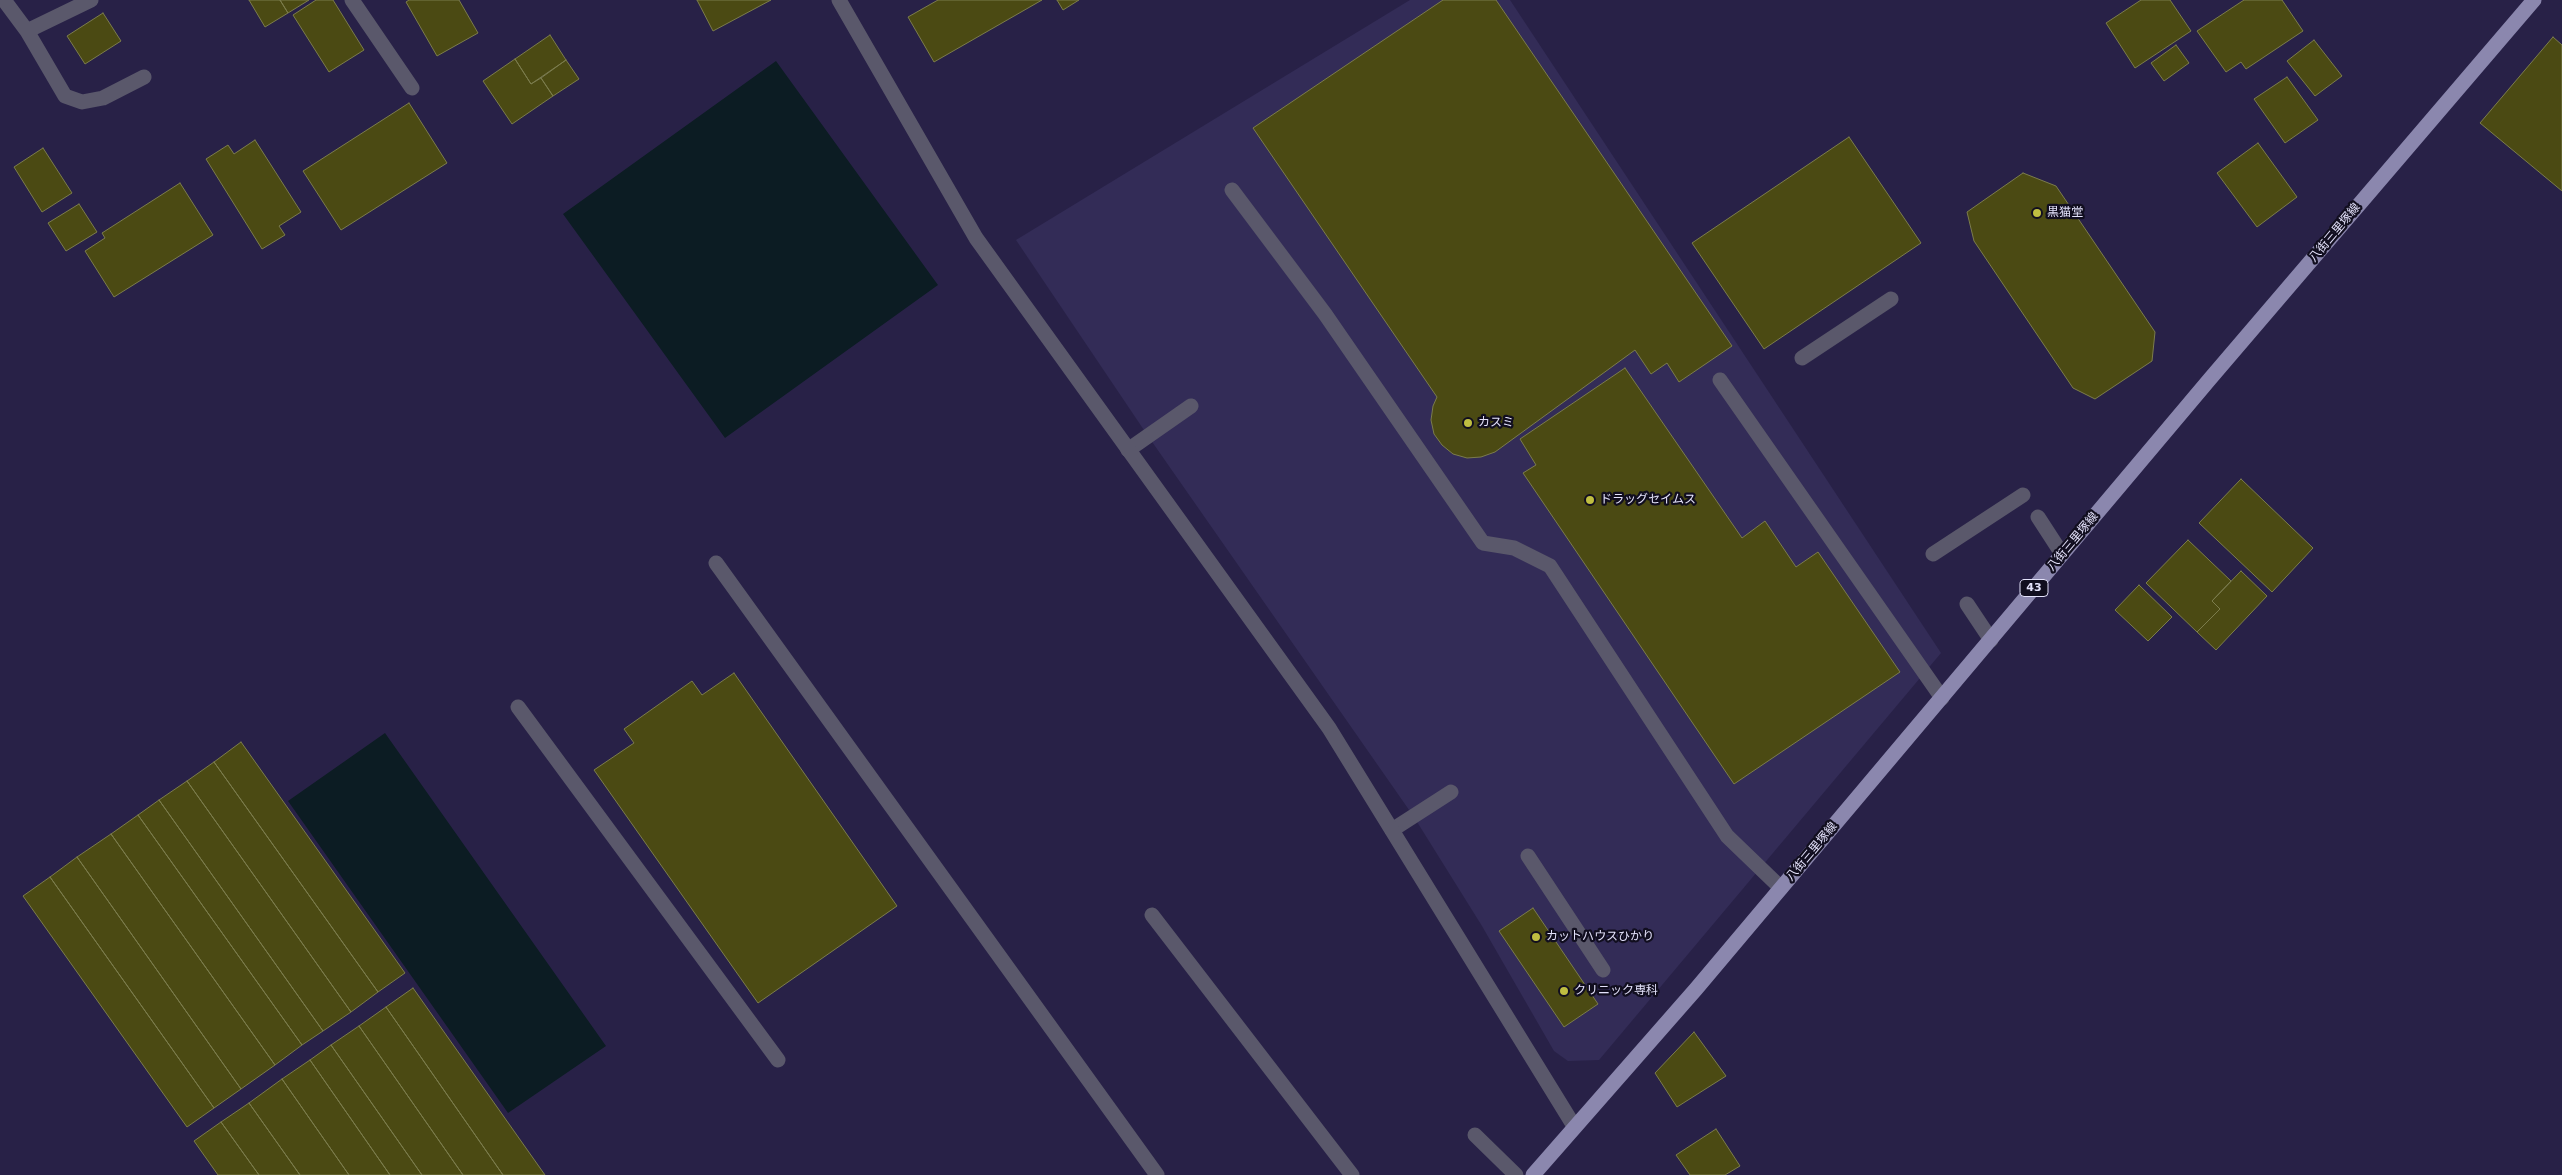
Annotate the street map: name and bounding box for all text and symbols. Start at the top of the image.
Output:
street label: 八街三里塚線 [2306,201,2364,265]
place label: 黒猫堂 [2047,206,2083,220]
marker: 黒猫堂 [2031,207,2043,219]
place label: カスミ [1478,416,1514,430]
marker: カスミ [1462,417,1474,429]
place label: ドラッグセイムス [1600,493,1696,507]
marker: ドラッグセイムス [1584,494,1596,506]
street label: 八街三里塚線 [2044,510,2102,574]
road number: 43 [2020,580,2048,596]
street label: 八街三里塚線 [1783,820,1841,884]
place label: カットハウスひかり [1546,930,1654,944]
marker: カットハウスひかり [1530,931,1542,943]
place label: クリニック専科 [1574,984,1658,998]
marker: クリニック専科 [1558,985,1570,997]

